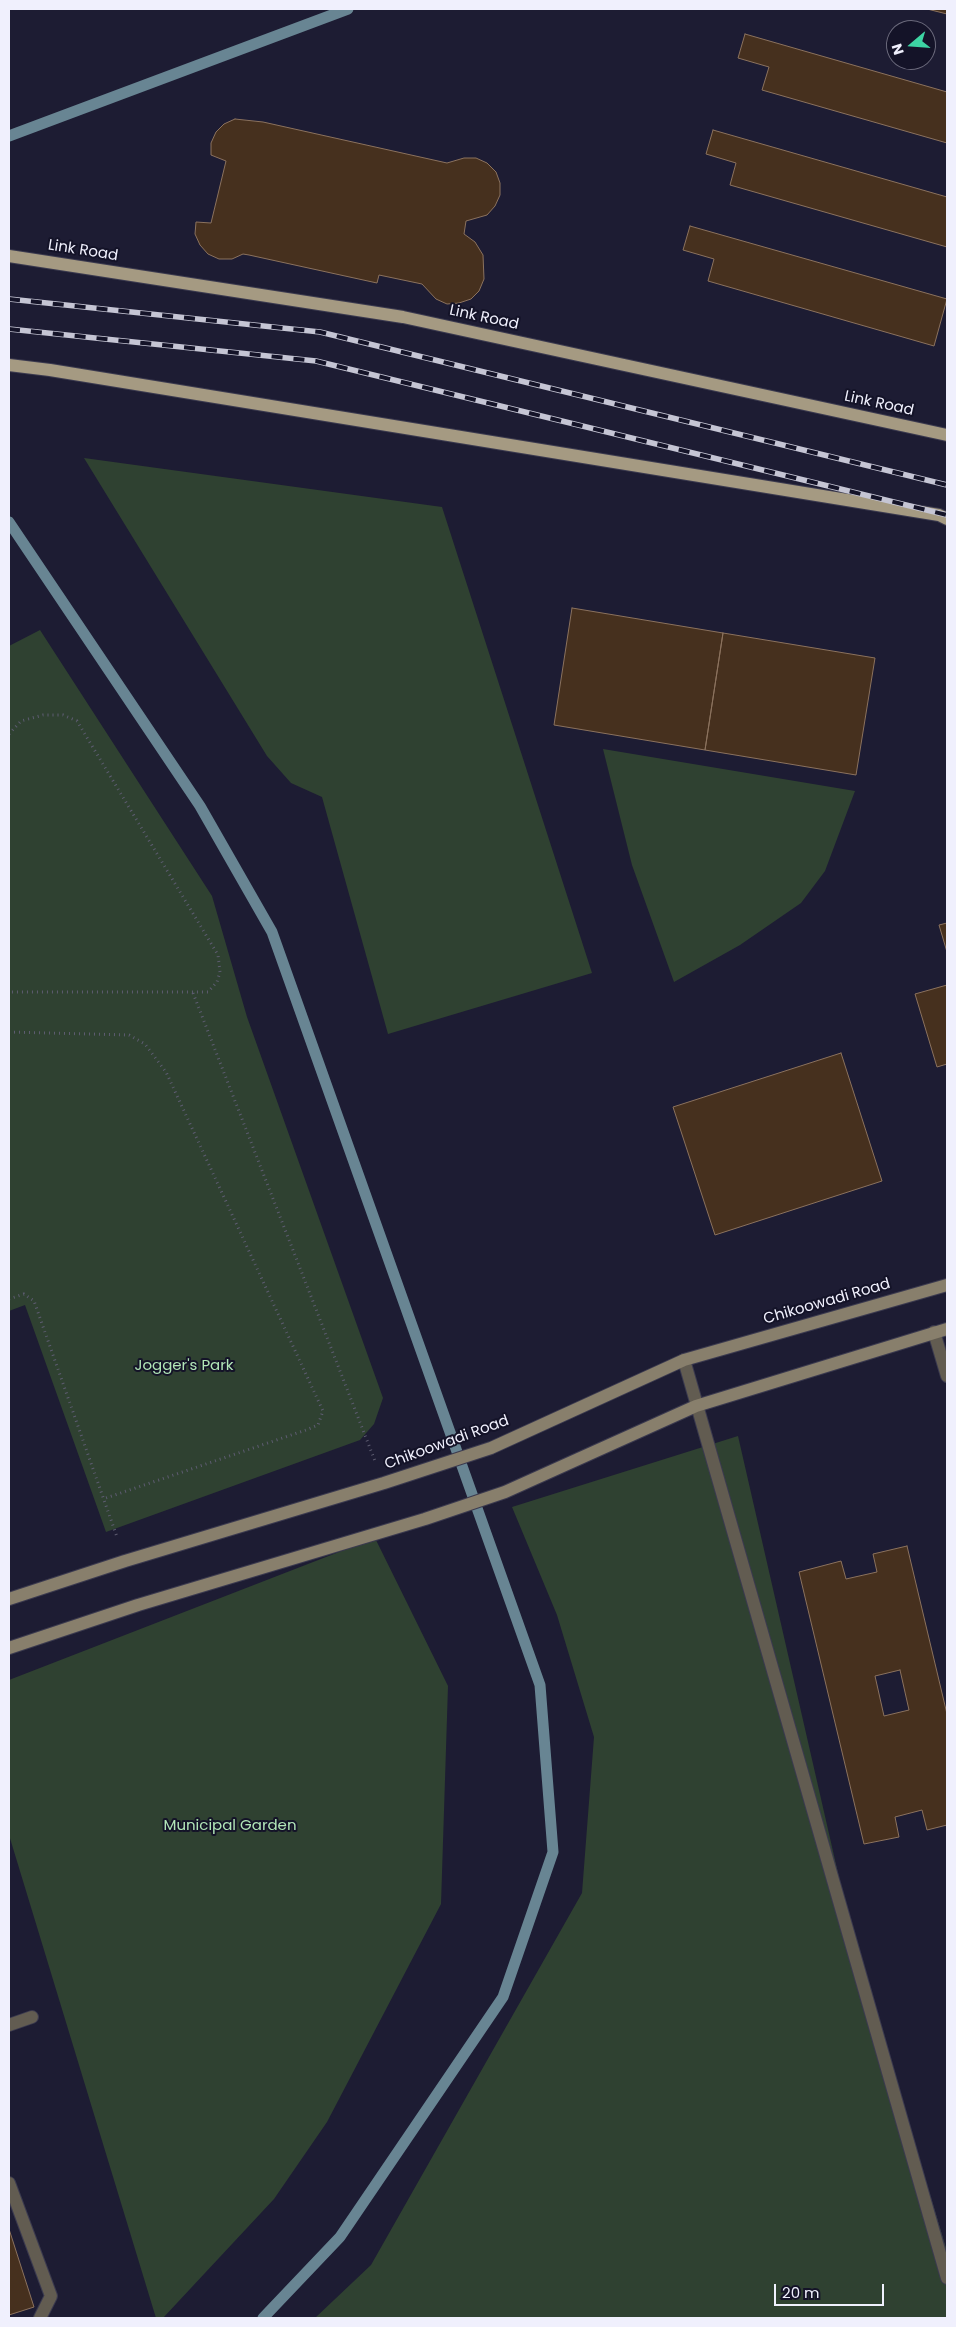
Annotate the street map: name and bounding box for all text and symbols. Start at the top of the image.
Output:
north arrow [886,20,936,70]
text: N [887,41,909,57]
street label: Link Road [47,237,119,265]
street label: Link Road [448,302,520,334]
street label: Link Road [843,388,915,420]
street label: Chikoowadi Road [762,1275,892,1329]
park label: Jogger's Park [134,1357,234,1375]
street label: Chikoowadi Road [382,1412,512,1474]
park label: Municipal Garden [163,1817,297,1835]
scale bar [776,2274,886,2306]
text: 20 m [782,2282,820,2303]

